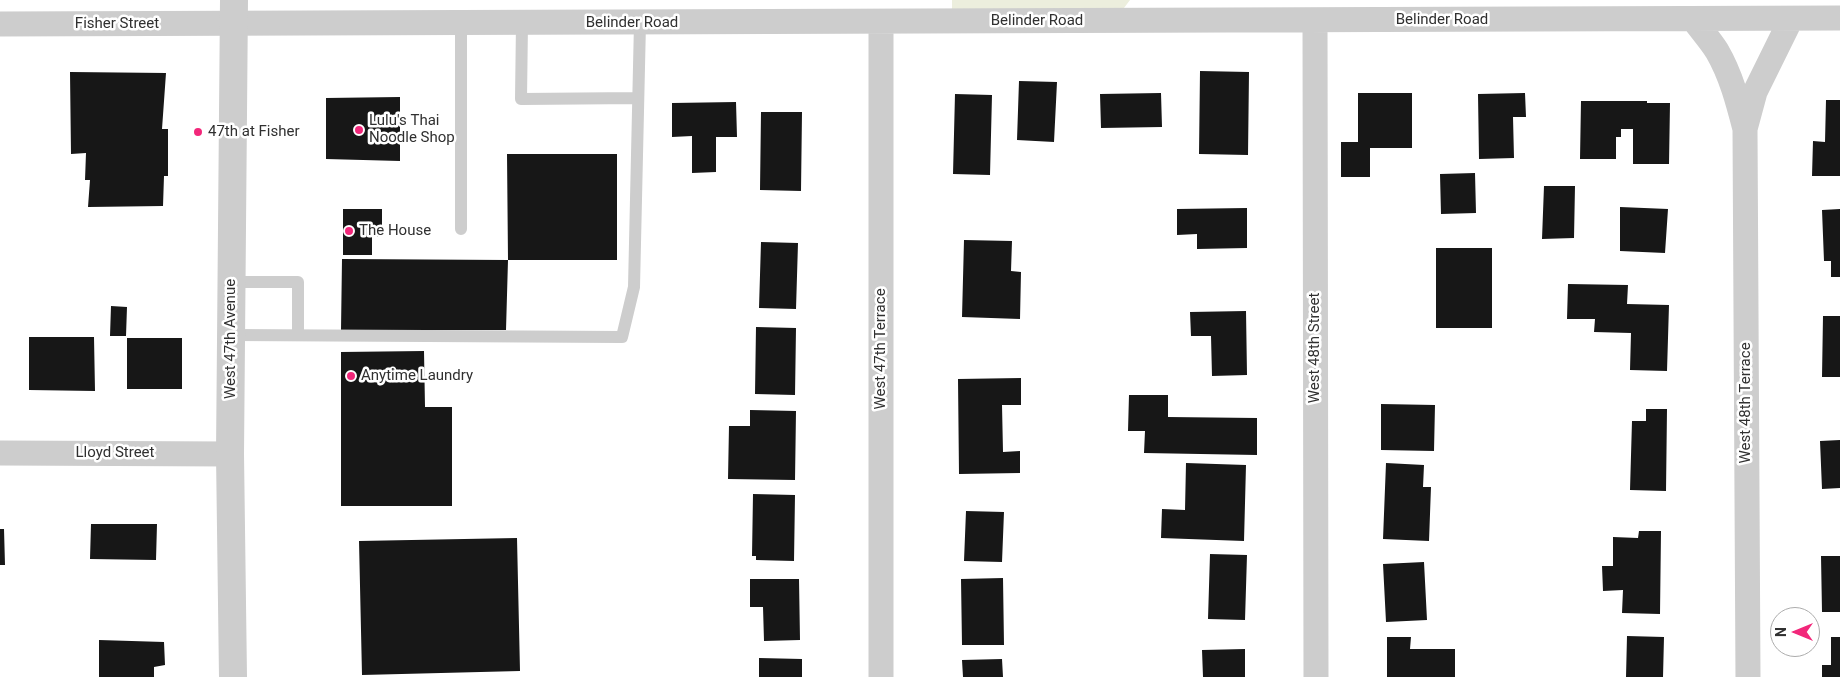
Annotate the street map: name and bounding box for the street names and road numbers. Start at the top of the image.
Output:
street label: Belinder Road [1396,11,1488,29]
street label: Belinder Road [991,12,1083,30]
street label: Belinder Road [586,14,678,32]
street label: Fisher Street [75,15,159,33]
street label: West 47th Avenue [222,279,240,399]
street label: West 47th Terrace [872,288,890,410]
street label: West 48th Street [1306,293,1324,403]
street label: West 48th Terrace [1737,342,1755,464]
street label: Lloyd Street [76,444,154,462]

